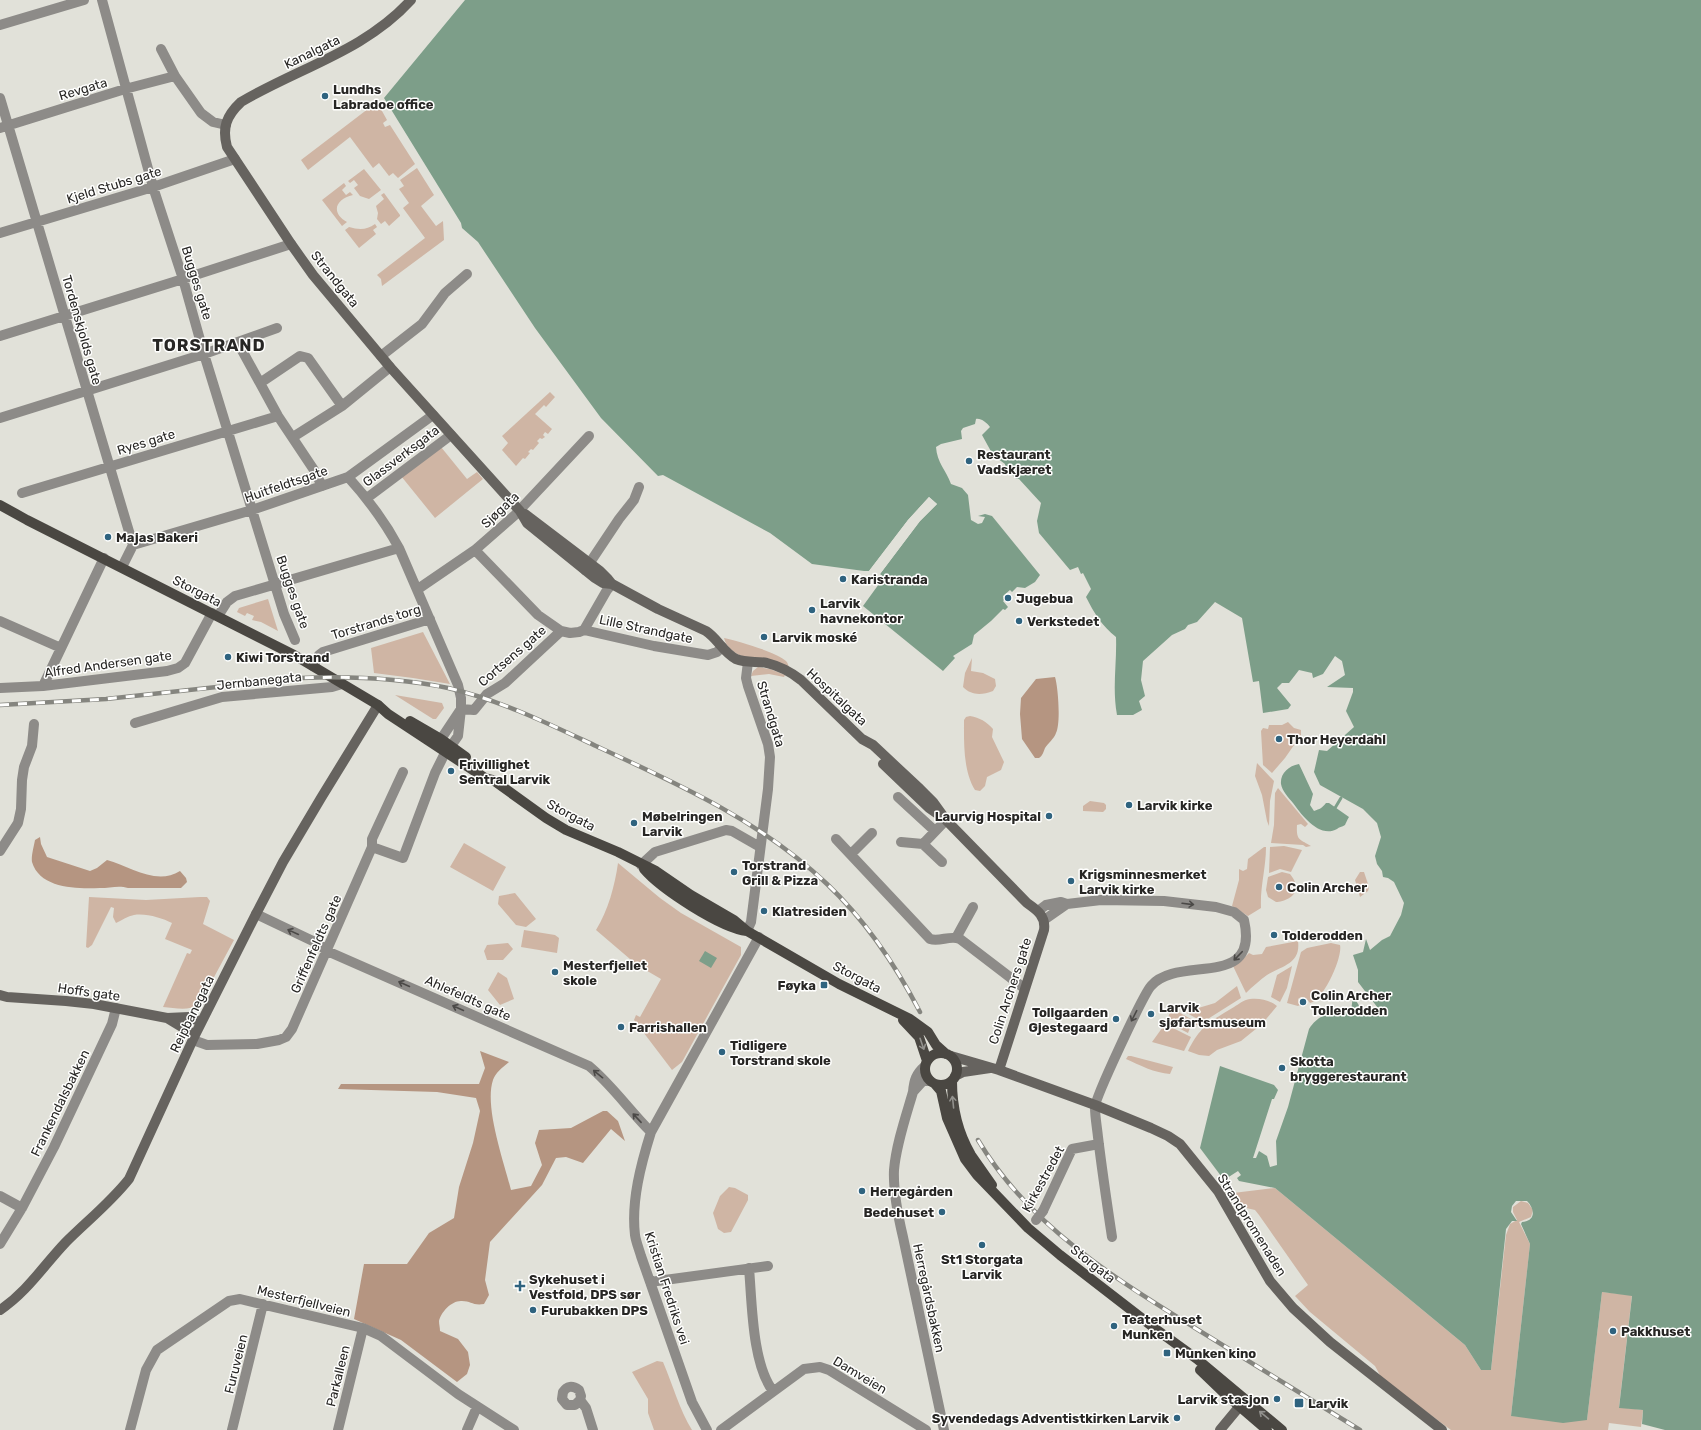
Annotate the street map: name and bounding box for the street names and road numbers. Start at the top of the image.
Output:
street label: Kanalgata [282,32,343,73]
street label: Revgata [57,75,109,104]
street label: Kjeld Stubs gate [65,163,163,207]
street label: Bugges gate [178,244,215,322]
street label: Strandgata [307,248,362,311]
street label: Tordenskjolds gate [58,273,105,387]
street label: Glassverksgata [360,422,443,490]
street label: Ryes gate [115,426,177,459]
street label: Huitfeldtsgate [242,463,330,506]
street label: Sjøgata [478,489,523,532]
street label: Bugges gate [273,553,313,631]
street label: Storgata [170,572,224,611]
street label: Torstrands torg [329,601,423,644]
street label: Lille Strandgate [598,612,694,647]
street label: Cortsens gate [475,622,550,690]
street label: Alfred Andersen gate [43,648,173,681]
street label: Hospitalgata [803,665,870,729]
street label: Jernbanegata [216,669,302,694]
street label: Strandgata [753,679,788,749]
street label: Storgata [544,796,598,835]
street label: Griffenfeldts gate [288,893,345,996]
street label: Colin Archers gate [986,936,1035,1046]
street label: Storgata [830,958,884,997]
street label: Ahlefeldts gate [422,972,513,1025]
street label: Reipbanegata [167,973,218,1055]
street label: Hoffs gate [57,980,121,1005]
street label: Frankendalsbakken [28,1047,92,1159]
street label: Kirkestredet [1019,1143,1067,1215]
street label: Strandpromenaden [1214,1171,1290,1279]
street label: Kristian Fredriks vei [642,1230,692,1346]
street label: Herregårdsbakken [909,1242,948,1354]
street label: Storgata [1067,1242,1118,1287]
street label: Mesterfjellveien [256,1282,352,1320]
street label: Furuveien [221,1333,251,1395]
street label: Parkalleen [323,1344,353,1408]
street label: Damveien [830,1353,890,1397]

